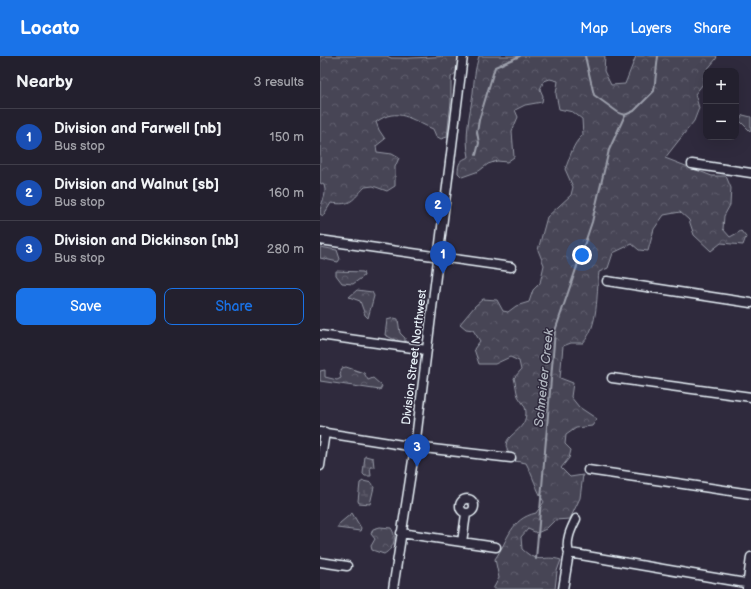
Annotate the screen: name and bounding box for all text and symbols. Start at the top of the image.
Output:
text: Locato [20,17,80,40]
text: Map [580,20,608,37]
text: Layers [630,20,672,37]
text: Share [694,20,731,37]
map controls [703,68,739,140]
button: + [703,68,739,104]
text: Nearby [16,72,73,92]
text: 3 results [253,74,304,90]
button: − [703,104,739,140]
text: Division and Farwell [nb] [54,119,222,138]
text: 1 [26,129,32,145]
text: 150 m [270,129,304,145]
text: Bus stop [54,138,105,154]
text: Division and Walnut [sb] [54,175,219,194]
text: 2 [25,185,33,201]
text: 160 m [269,185,304,201]
pin: 2 [425,192,451,225]
text: Bus stop [54,194,105,210]
text: Division and Dickinson [nb] [54,231,239,250]
text: 3 [25,241,33,257]
text: 280 m [267,241,304,257]
pin: 1 [430,241,456,274]
your location [572,245,592,265]
text: Bus stop [54,250,105,266]
button: Save [16,288,156,325]
button: Share [164,288,304,325]
street label: Division Street Northwest [399,288,430,426]
water label: Schneider Creek [531,328,557,428]
pin: 3 [404,434,430,467]

